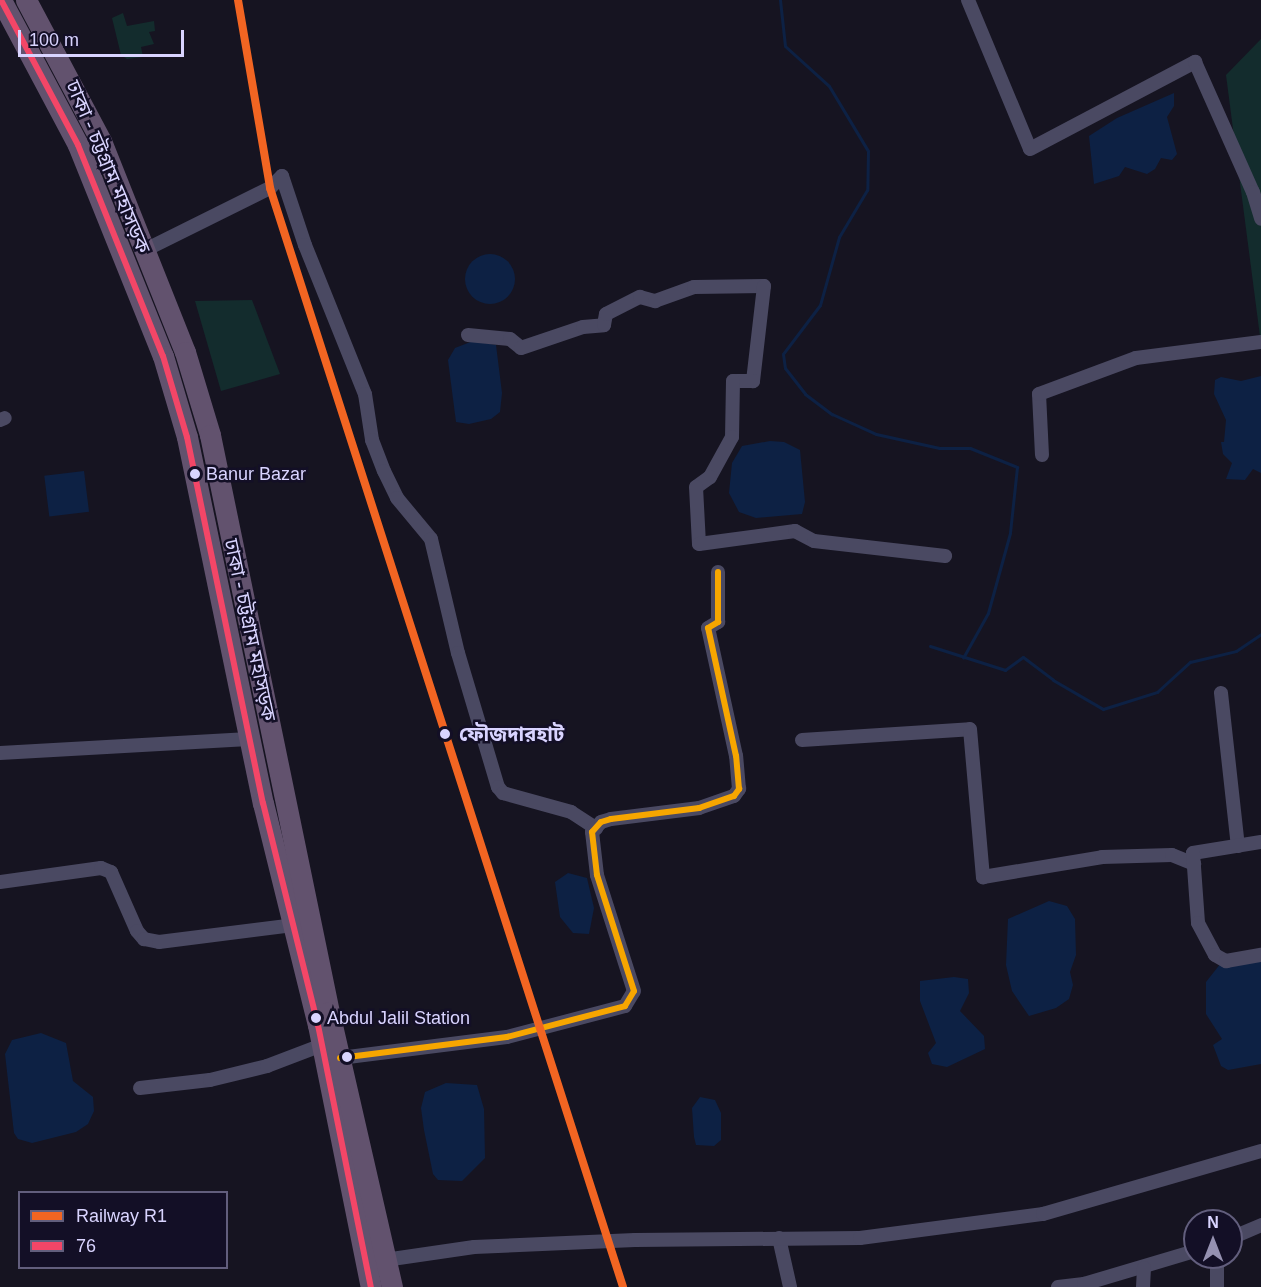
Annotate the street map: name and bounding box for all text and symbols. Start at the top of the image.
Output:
scale bar [21,18,188,56]
text: 100 m [29,30,79,50]
street label: ঢাকা - চট্টগ্রাম মহাসড়ক [61,77,155,257]
place label: Banur Bazar [206,463,306,485]
marker: Banur Bazar [189,468,201,480]
street label: ঢাকা - চট্টগ্রাম মহাসড়ক [219,537,281,723]
place label: ফৌজদারহাট [459,722,564,746]
marker: ফৌজদারহাট [436,725,454,743]
place label: Abdul Jalil Station [327,1007,470,1029]
marker: Abdul Jalil Station [310,1012,322,1024]
unlabelled marker [341,1051,353,1063]
legend [18,1191,228,1269]
text: Railway R1 [76,1206,167,1226]
north arrow [1183,1209,1243,1269]
text: N [1207,1214,1219,1231]
text: 76 [76,1236,96,1256]

